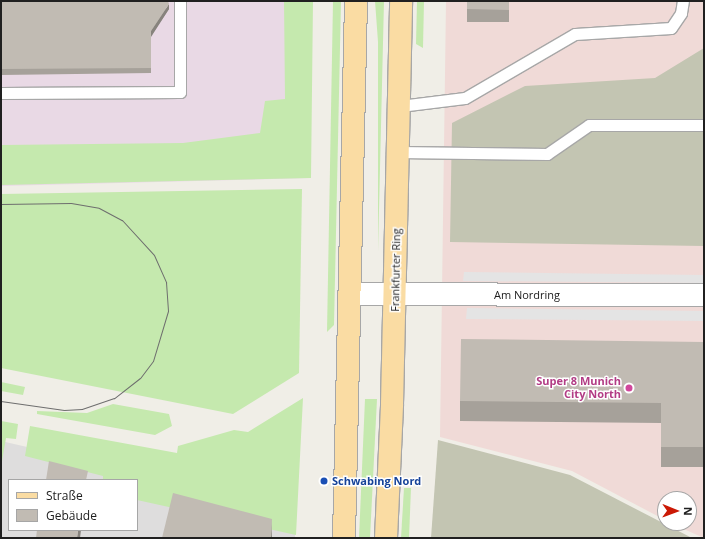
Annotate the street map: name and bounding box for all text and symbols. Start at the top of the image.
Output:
street label: Frankfurter Ring [389,228,403,312]
street label: Am Nordring [494,288,560,302]
place label: Super 8 Munich City North [536,375,621,401]
marker: Super 8 Munich City North [624,383,634,393]
place label: Schwabing Nord [332,474,421,488]
marker: Schwabing Nord [319,476,329,486]
legend [8,479,138,531]
text: Straße [46,487,83,504]
north arrow [657,491,697,531]
text: Gebäude [46,507,97,524]
text: N [681,507,696,516]

